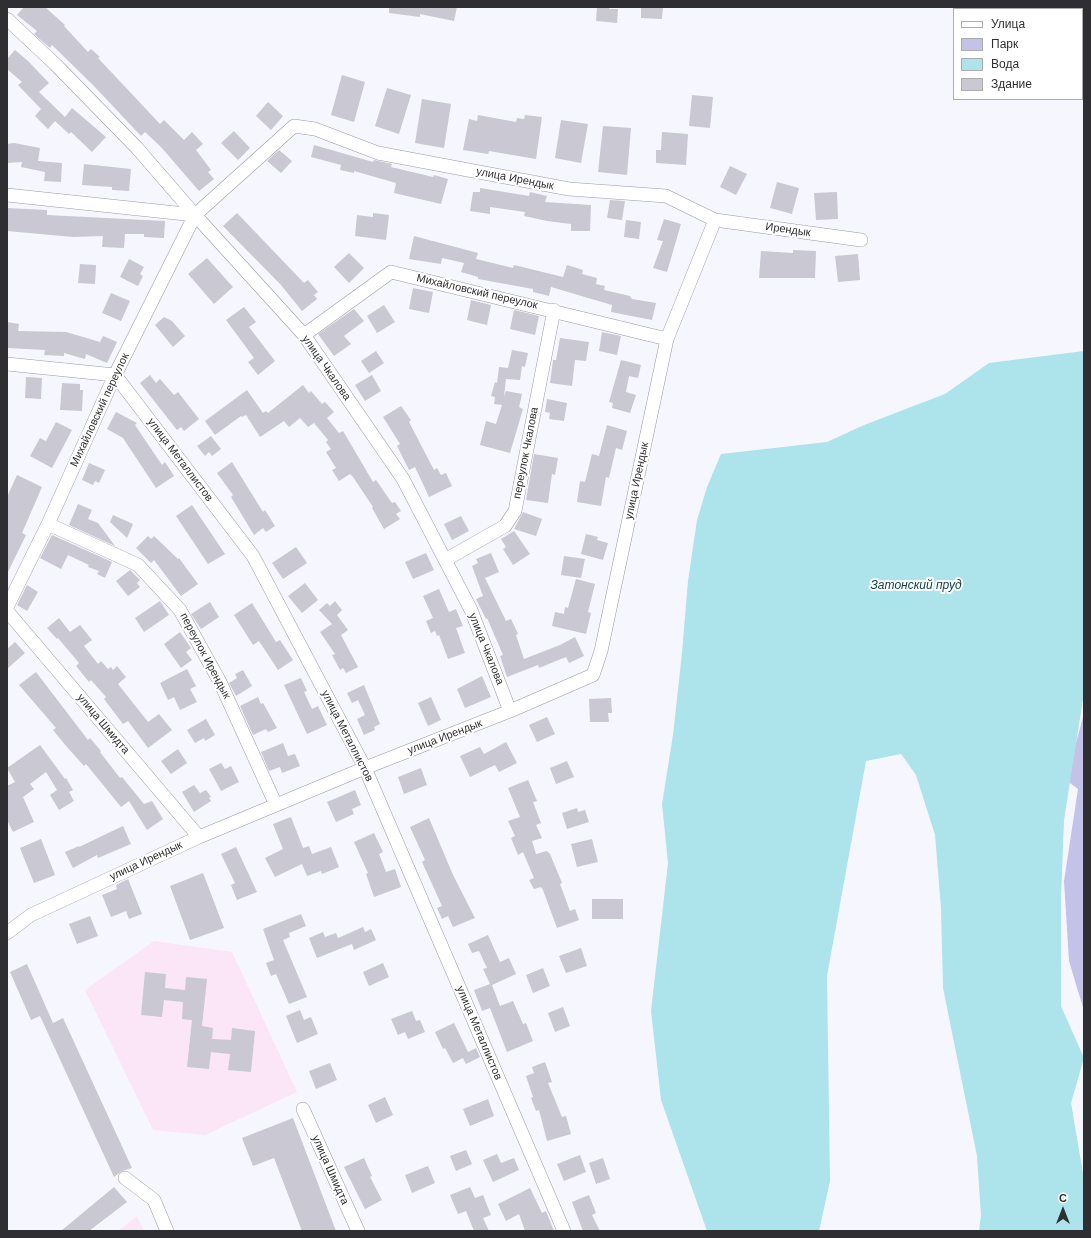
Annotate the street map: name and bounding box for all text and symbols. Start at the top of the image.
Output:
legend [953,8,1083,100]
text: Улица [991,17,1025,31]
text: Парк [991,37,1018,51]
text: Вода [991,57,1019,71]
text: Здание [991,77,1032,91]
street label: улица Ирендык [475,165,555,193]
street label: Ирендык [765,220,811,240]
street label: Михайловский переулок [415,272,539,312]
street label: улица Чкалова [299,333,353,403]
street label: Михайловский переулок [68,351,132,469]
street label: переулок Чкалова [511,406,541,500]
street label: улица Металлистов [144,416,216,504]
street label: улица Ирендык [622,441,652,521]
water label: Затонский пруд [870,579,962,593]
street label: переулок Ирендык [177,611,233,701]
street label: улица Чкалова [466,611,506,687]
street label: улица Металлистов [318,688,376,784]
street label: улица Шмидта [74,691,132,757]
street label: улица Ирендык [406,717,484,757]
street label: улица Ирендык [108,838,184,884]
street label: улица Металлистов [453,984,505,1082]
street label: улица Шмидта [309,1133,351,1207]
north arrow [1043,1190,1083,1230]
text: С [1059,1192,1067,1204]

